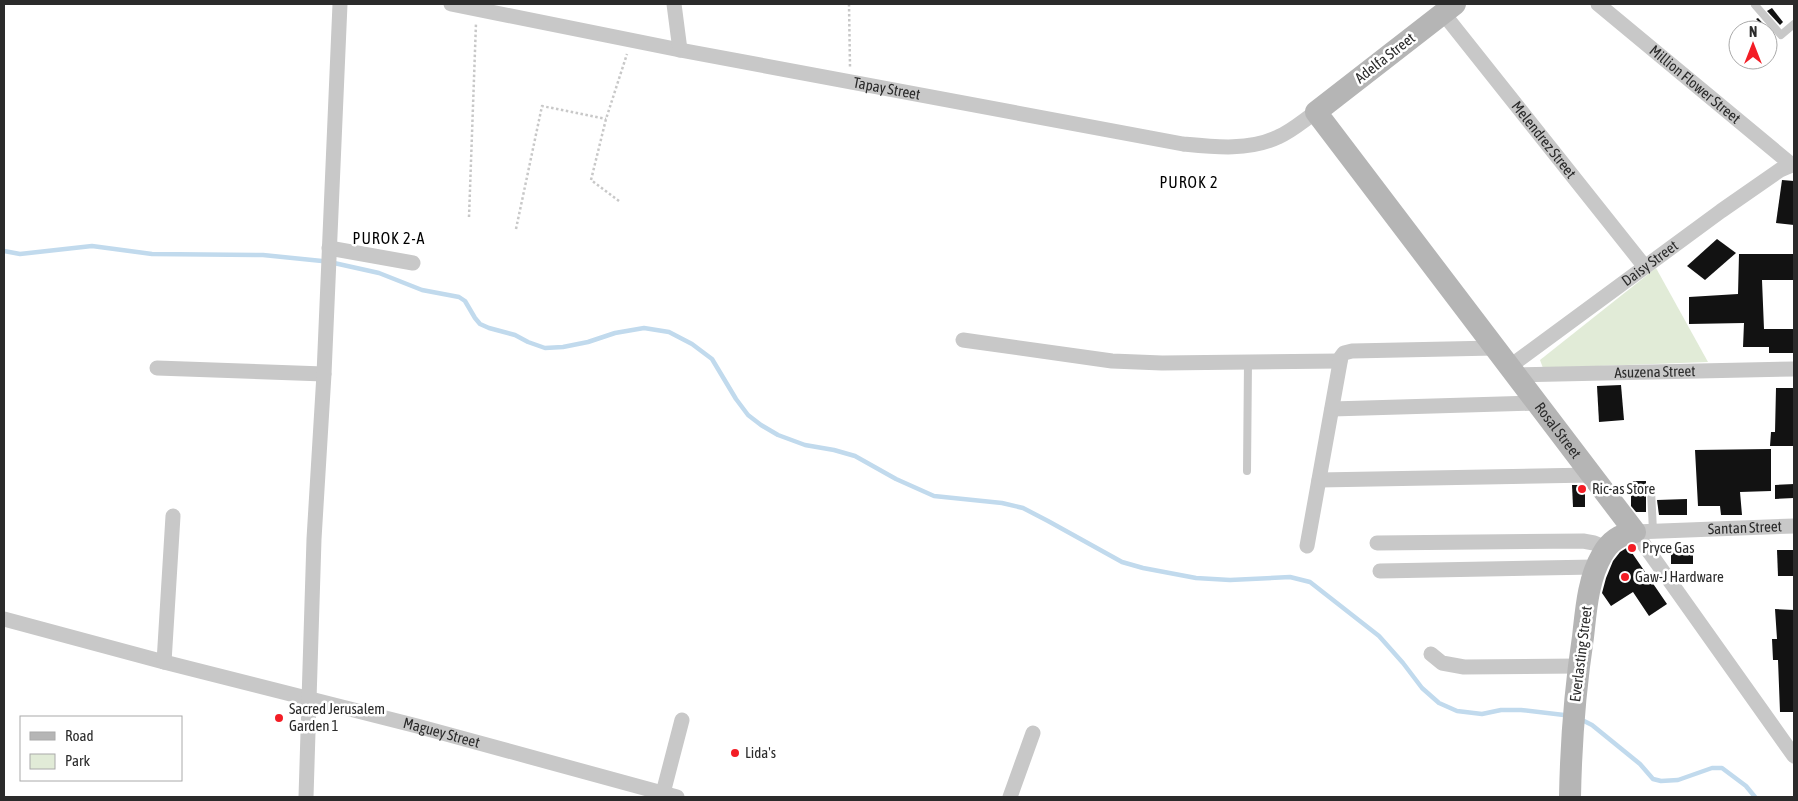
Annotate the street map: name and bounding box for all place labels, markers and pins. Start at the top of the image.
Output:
place label: Ric-as Store [1592,480,1656,497]
marker: Ric-as Store [1576,483,1588,495]
place label: Pryce Gas [1642,539,1694,556]
marker: Pryce Gas [1626,542,1638,554]
place label: Gaw-J Hardware [1635,568,1724,585]
marker: Gaw-J Hardware [1619,571,1631,583]
place label: Sacred Jerusalem Garden 1 [289,700,385,734]
marker: Sacred Jerusalem Garden 1 [273,712,285,724]
place label: Lida's [745,744,776,761]
marker: Lida's [729,747,741,759]

